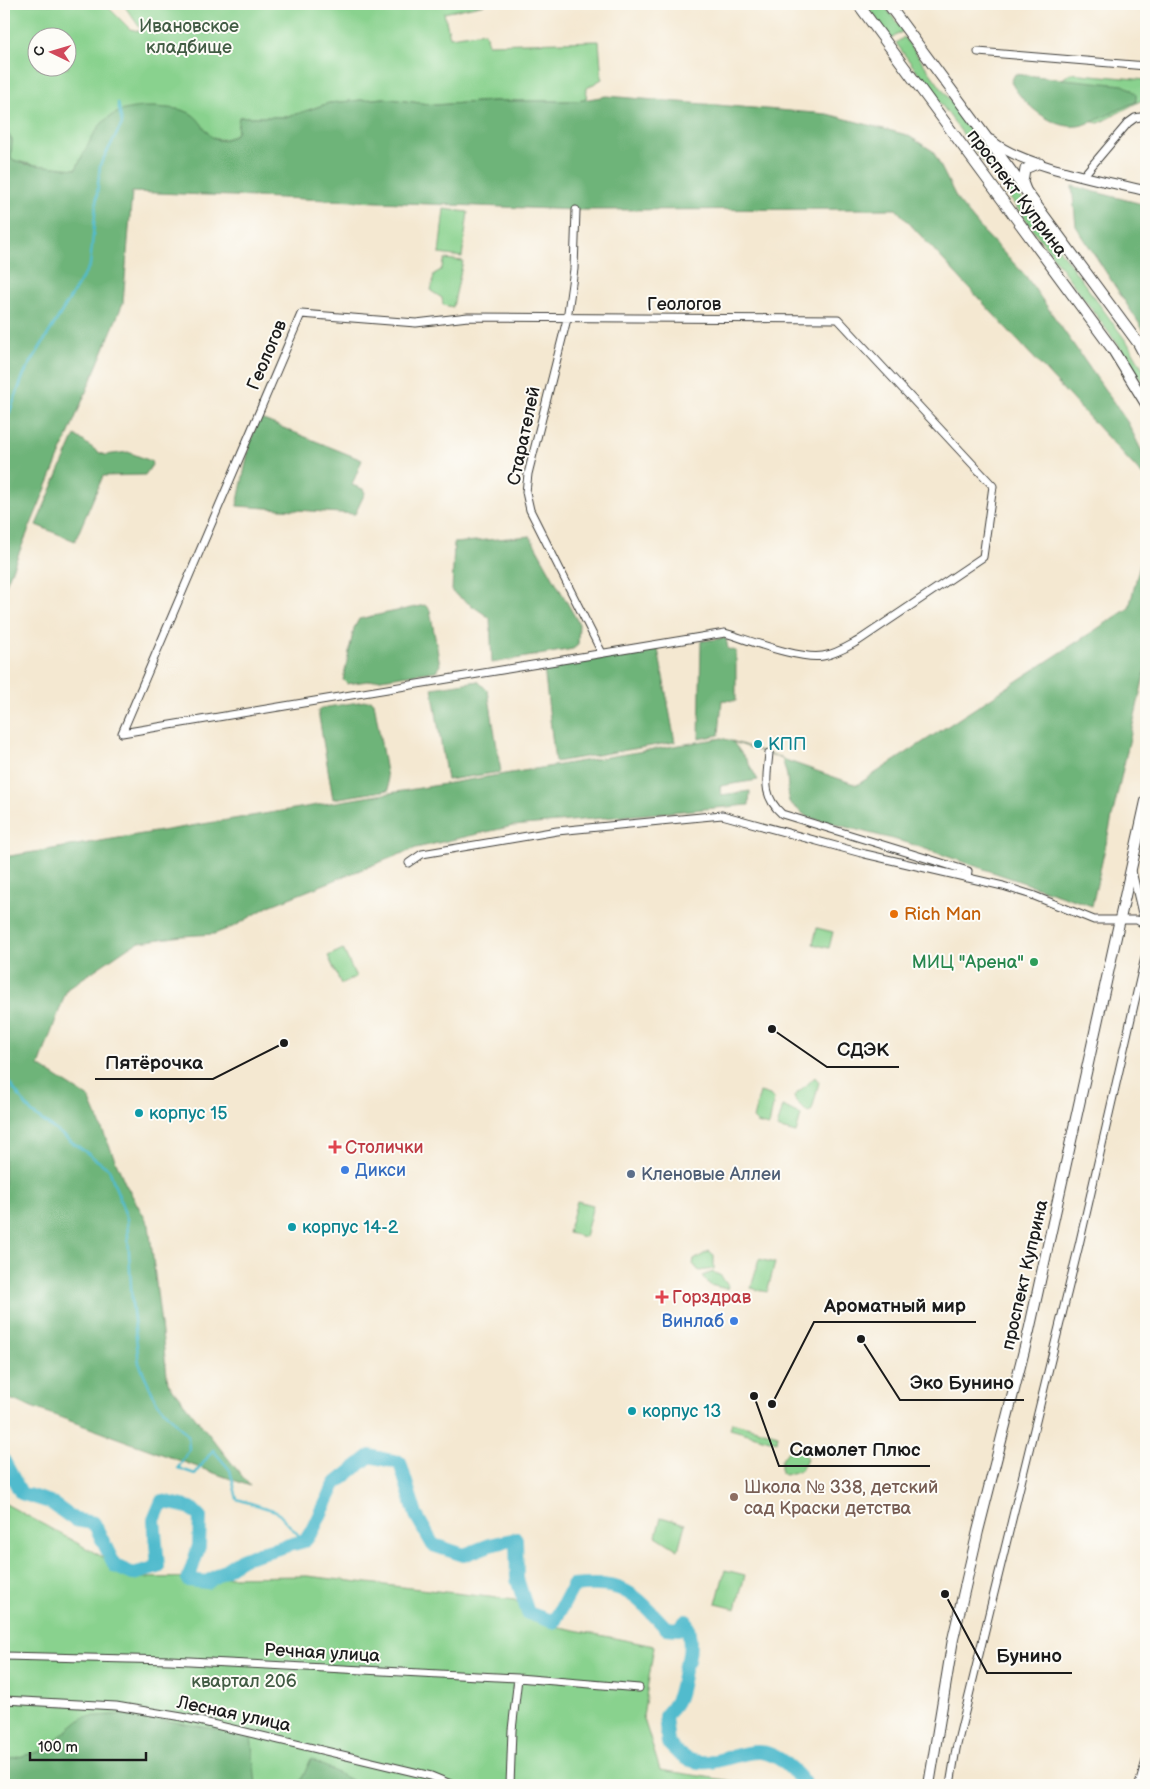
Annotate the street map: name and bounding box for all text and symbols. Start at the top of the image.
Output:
park label: Ивановское кладбище [139,16,239,58]
north arrow [28,28,78,78]
text: С [31,45,48,57]
street label: проспект Куприна [962,125,1072,261]
street label: Геологов [647,294,722,315]
street label: Геологов [243,316,291,393]
street label: Старателей [503,385,545,487]
place label: КПП [768,734,807,755]
marker: КПП [752,738,764,750]
place label: Rich Man [904,904,981,925]
marker: Rich Man [888,908,900,920]
place label: МИЦ "Арена" [912,952,1024,973]
marker: МИЦ "Арена" [1028,956,1040,968]
callout: СДЭК [827,1033,899,1067]
text: СДЭК [837,1039,889,1062]
callout: Пятёрочка [95,1045,213,1079]
text: Пятёрочка [105,1052,204,1075]
place label: корпус 15 [149,1103,228,1124]
marker: корпус 15 [133,1107,145,1119]
place label: Столички [345,1137,424,1158]
marker: Столички [329,1141,341,1153]
place label: Дикси [355,1160,406,1181]
marker: Дикси [339,1164,351,1176]
place label: Кленовые Аллеи [641,1164,781,1185]
marker: Кленовые Аллеи [625,1168,637,1180]
street label: проспект Куприна [998,1198,1053,1352]
place label: корпус 14-2 [302,1217,399,1238]
marker: корпус 14-2 [286,1221,298,1233]
place label: Горздрав [672,1287,752,1308]
callout: Ароматный мир [814,1288,976,1322]
marker: Горздрав [656,1291,668,1303]
text: Ароматный мир [823,1295,967,1318]
place label: Винлаб [662,1311,724,1332]
marker: Винлаб [728,1315,740,1327]
callout: Эко Бунино [900,1366,1024,1400]
text: Эко Бунино [910,1372,1014,1395]
place label: корпус 13 [642,1401,721,1422]
marker: корпус 13 [626,1405,638,1417]
callout: Самолет Плюс [779,1432,930,1466]
text: Самолет Плюс [789,1439,921,1462]
place label: Школа № 338, детский сад Краски детства [744,1477,938,1519]
marker: Школа № 338, детский сад Краски детства [728,1491,740,1503]
street label: Речная улица [263,1639,381,1667]
callout: Бунино [987,1639,1072,1673]
text: Бунино [996,1645,1062,1668]
park label: квартал 206 [191,1671,297,1692]
street label: Лесная улица [174,1691,293,1736]
scale bar [30,1729,146,1761]
text: 100 m [38,1738,78,1757]

